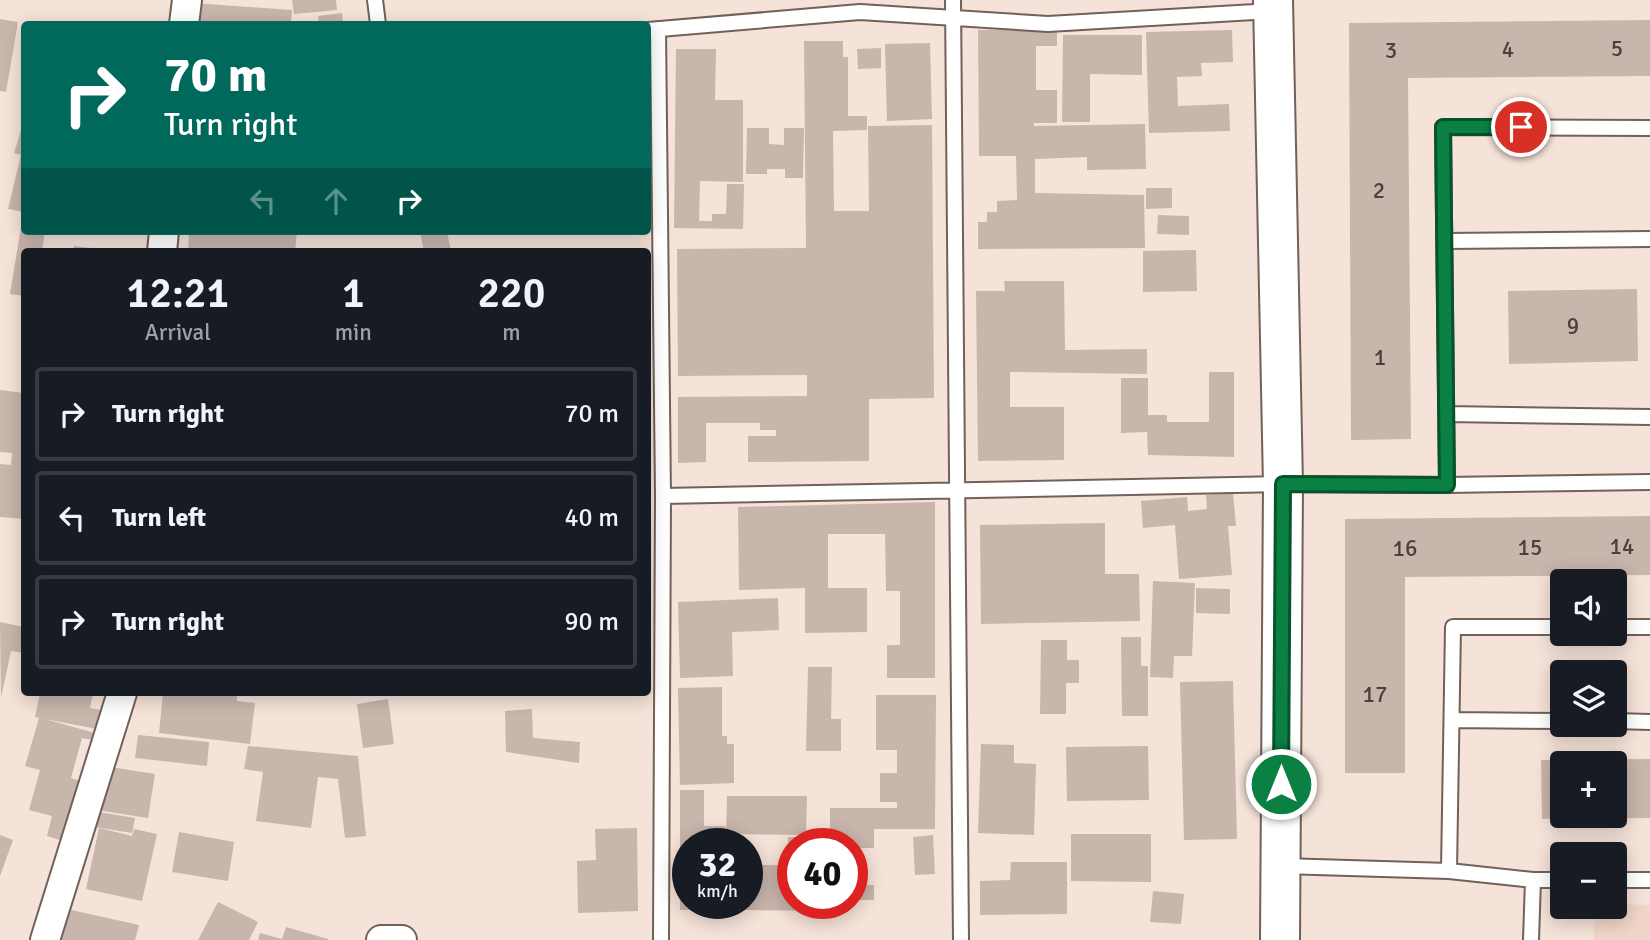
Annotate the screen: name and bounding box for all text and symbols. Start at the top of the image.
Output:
house number: 5 [1611,34,1623,63]
house number: 4 [1502,35,1514,64]
house number: 3 [1385,36,1397,65]
text: 70 m [164,45,267,105]
icon: right [49,49,140,140]
pin [1491,97,1551,157]
text: Turn right [164,105,297,144]
icon: arrive [1502,108,1540,146]
house number: 2 [1373,176,1385,205]
icon: left [244,182,282,220]
icon: ahead [317,182,355,220]
icon: right [390,182,428,220]
text: 12:21 [127,268,229,319]
text: 1 [342,268,365,319]
text: 220 [477,268,545,319]
house number: 9 [1567,312,1579,341]
text: Arrival [145,318,211,347]
text: min [335,318,372,347]
text: m [502,318,521,347]
house number: 1 [1374,343,1386,372]
icon: right [53,395,91,433]
text: Turn right [112,398,224,430]
text: 70 m [564,398,619,430]
icon: left [53,499,91,537]
text: Turn left [112,502,206,534]
text: 40 m [564,502,619,534]
house number: 14 [1610,532,1634,561]
house number: 15 [1518,533,1542,562]
house number: 16 [1393,534,1417,563]
map controls [1550,569,1627,919]
button: sound [1550,569,1627,646]
icon: right [53,603,91,641]
text: Turn right [112,606,224,638]
text: 90 m [564,606,619,638]
button: layers [1550,660,1627,737]
house number: 17 [1363,680,1387,709]
position arrow [1244,747,1318,821]
button: + [1550,751,1627,828]
speed limit sign: 40 [777,828,868,919]
button: − [1550,842,1627,919]
text: 32 [699,843,736,886]
text: km/h [697,880,738,902]

